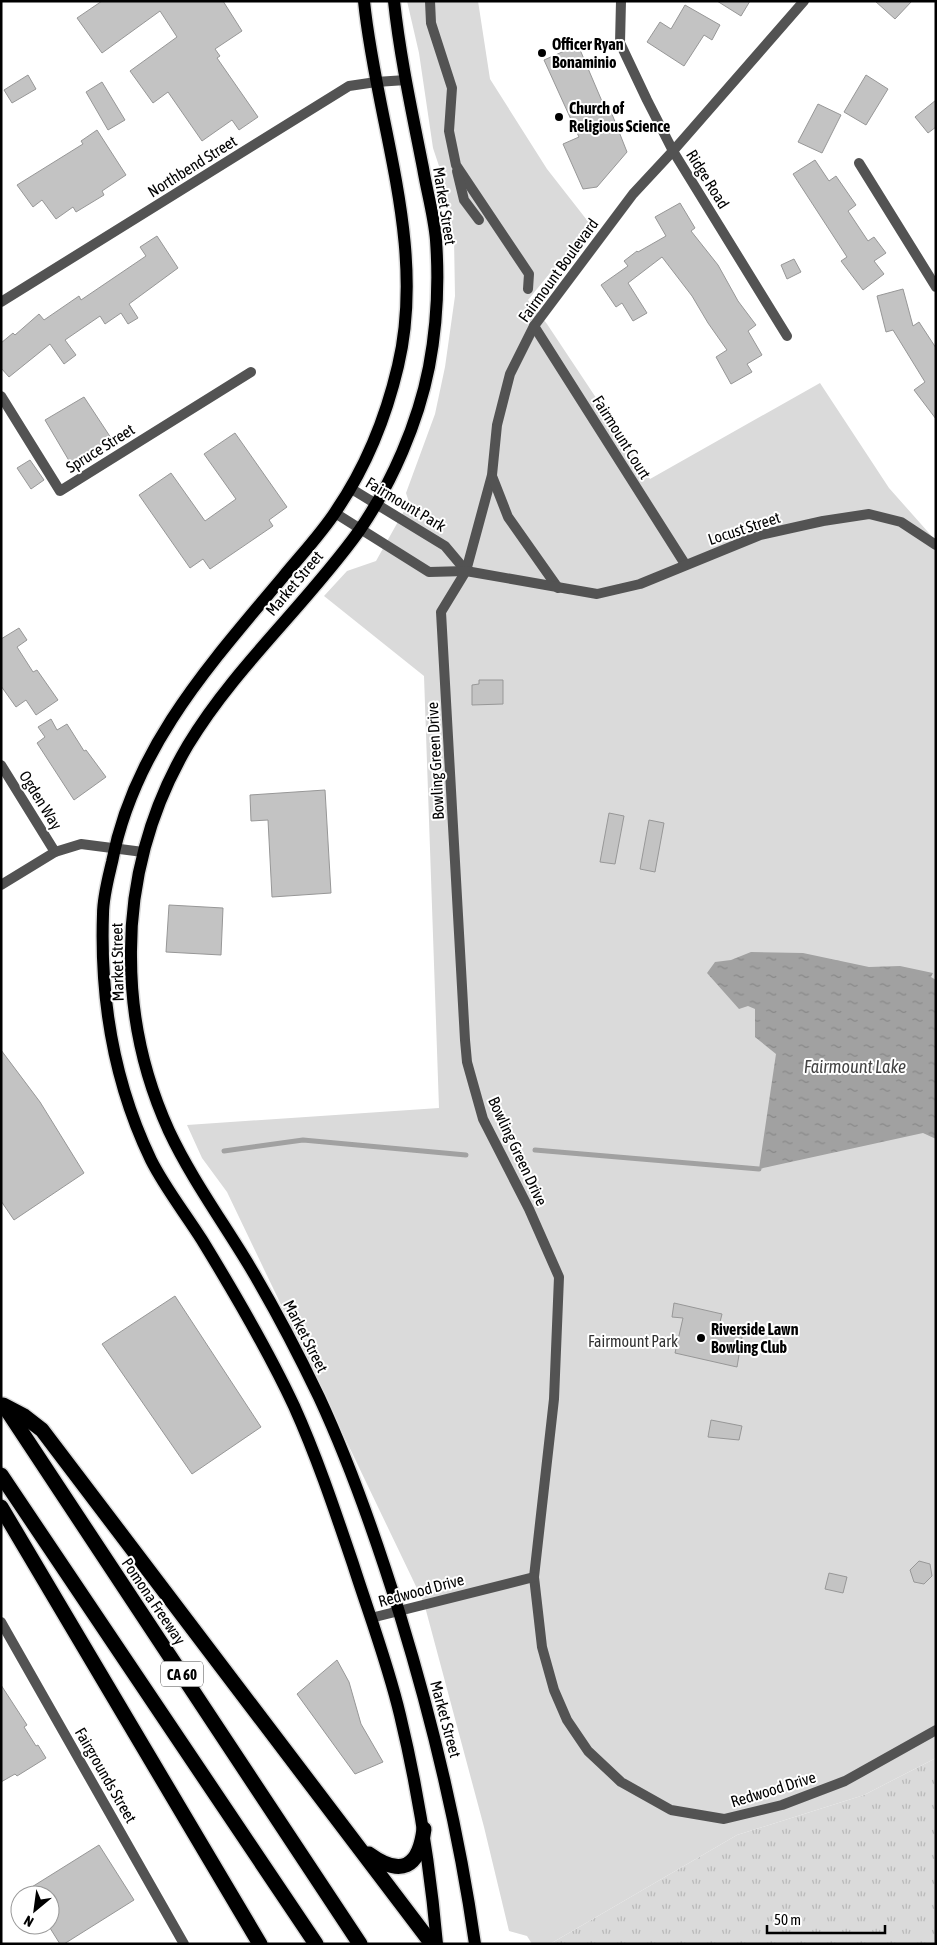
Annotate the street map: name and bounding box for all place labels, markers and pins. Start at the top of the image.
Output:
place label: Officer Ryan Bonaminio [552,35,624,71]
marker: Officer Ryan Bonaminio [536,47,548,59]
place label: Church of Religious Science [569,99,670,135]
marker: Church of Religious Science [553,111,565,123]
place label: Riverside Lawn Bowling Club [711,1320,799,1356]
marker: Riverside Lawn Bowling Club [695,1332,707,1344]

